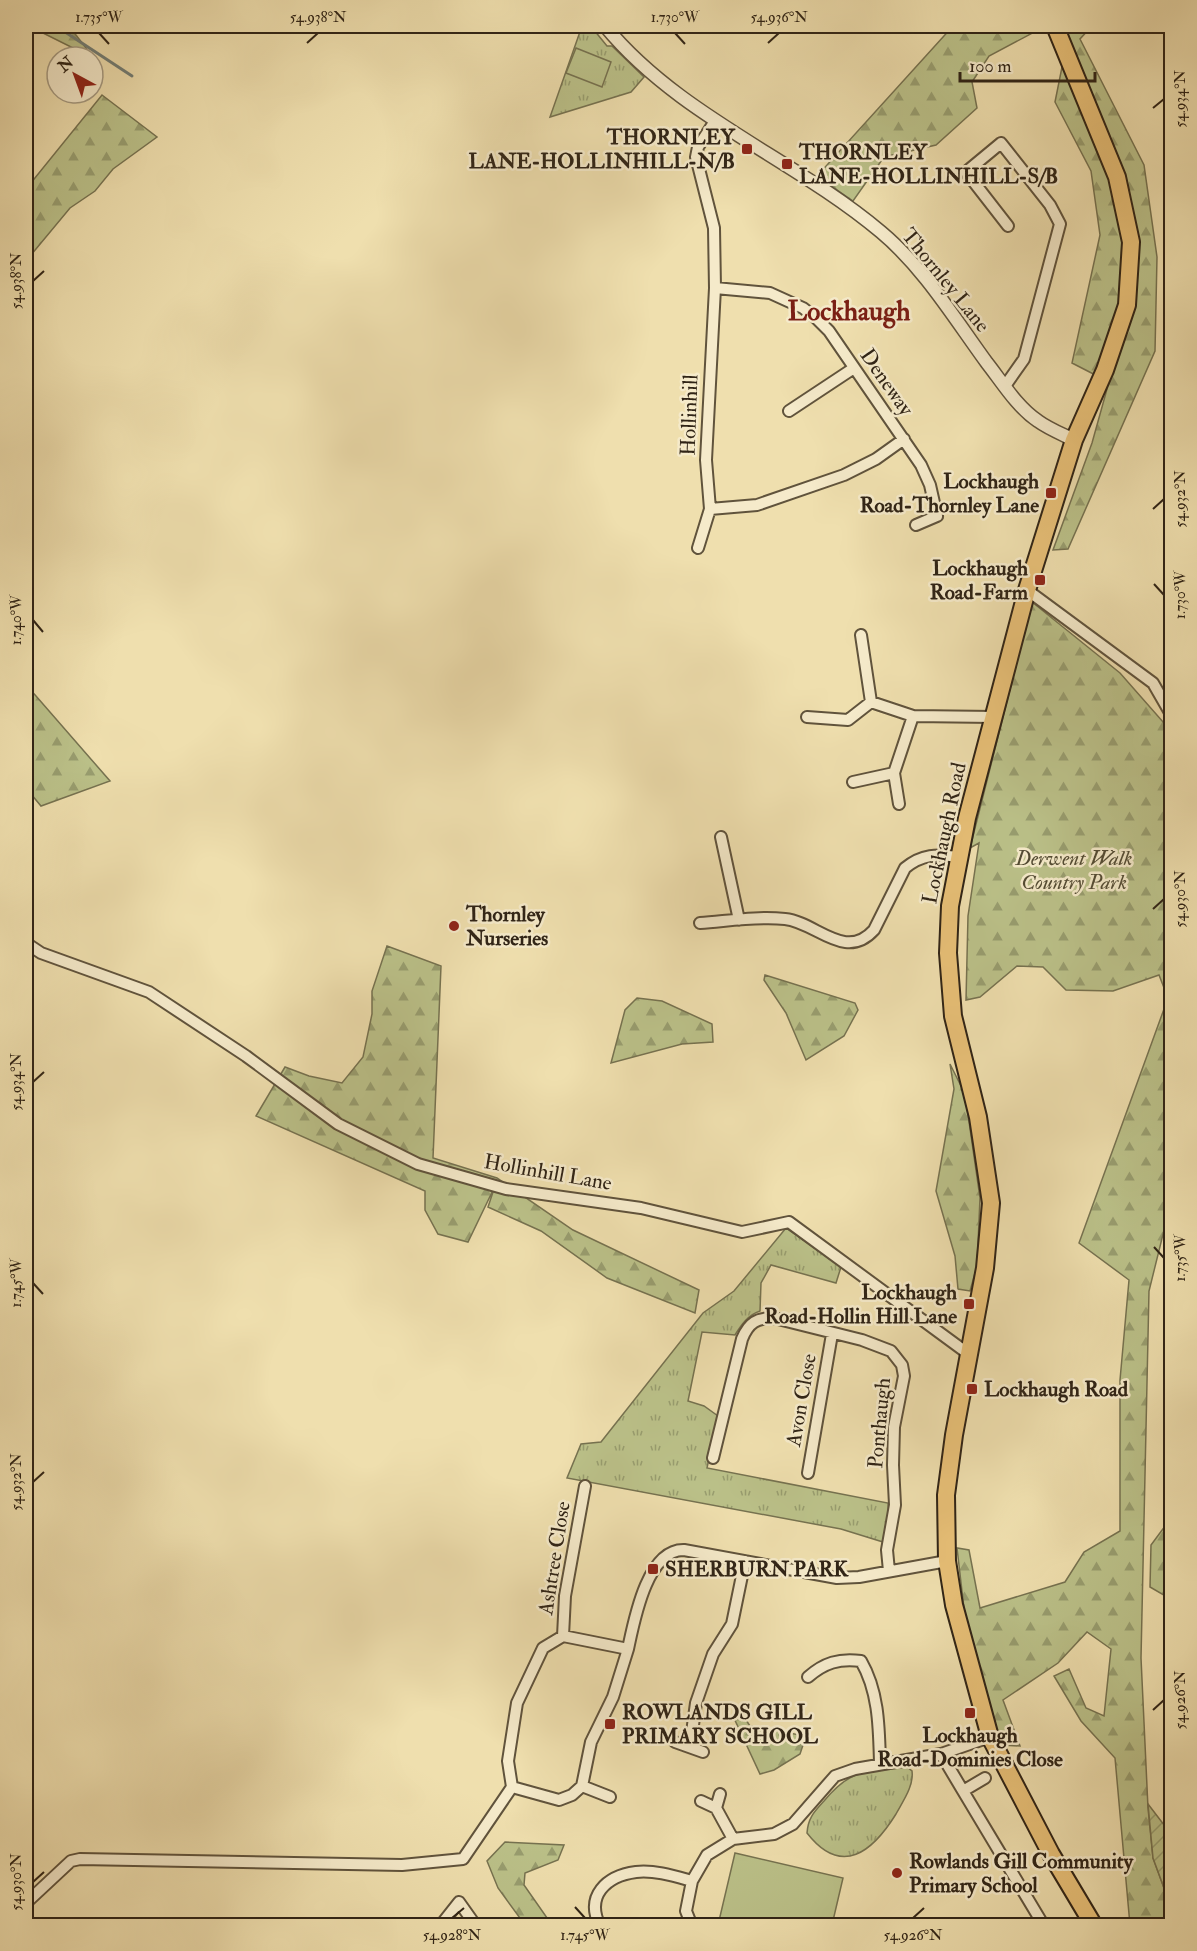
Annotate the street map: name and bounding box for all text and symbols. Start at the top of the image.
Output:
text: 1.735°W [75,8,123,27]
text: 54.938°N [290,8,347,27]
text: 1.730°W [651,8,700,27]
text: 54.936°N [750,8,808,27]
north arrow [45,45,105,105]
scale bar [960,45,1095,83]
text: N [53,52,78,77]
text: 100 m [969,55,1012,78]
text: 54.934°N [1171,70,1190,128]
place label: THORNLEY LANE-HOLLINHILL-N/B [469,124,737,175]
place label: THORNLEY LANE-HOLLINHILL-S/B [798,139,1058,190]
marker: THORNLEY LANE-HOLLINHILL-N/B [740,142,754,156]
marker: THORNLEY LANE-HOLLINHILL-S/B [780,157,794,171]
street label: Thornley Lane [895,223,996,338]
text: 54.938°N [7,252,26,309]
district label: Lockhaugh [787,295,911,329]
street label: Deneway [854,343,920,422]
street label: Hollinhill [675,373,704,456]
place label: Lockhaugh Road-Thornley Lane [860,468,1039,519]
text: 54.932°N [1171,470,1190,528]
marker: Lockhaugh Road-Thornley Lane [1044,486,1058,500]
place label: Lockhaugh Road-Farm [930,555,1029,606]
text: 1.730°W [1171,570,1190,619]
marker: Lockhaugh Road-Farm [1033,573,1047,587]
text: 1.740°W [7,594,26,645]
street label: Lockhaugh Road [916,759,973,906]
park label: Derwent Walk Country Park [1015,845,1132,896]
text: 54.930°N [1171,870,1190,928]
place label: Thornley Nurseries [465,901,548,952]
marker: Thornley Nurseries [447,919,461,933]
text: 54.934°N [7,1053,26,1111]
street label: Hollinhill Lane [482,1148,614,1197]
text: 1.735°W [1171,1234,1190,1282]
text: 1.745°W [7,1258,26,1308]
place label: Lockhaugh Road-Hollin Hill Lane [764,1279,957,1330]
marker: Lockhaugh Road-Hollin Hill Lane [962,1297,976,1311]
street label: Avon Close [780,1351,823,1450]
street label: Ponthaugh [862,1376,897,1470]
place label: Lockhaugh Road [984,1376,1129,1403]
marker: Lockhaugh Road [965,1382,979,1396]
text: 54.932°N [7,1453,26,1511]
street label: Ashtree Close [532,1499,577,1618]
place label: SHERBURN PARK [665,1556,850,1583]
marker: SHERBURN PARK [646,1562,660,1576]
text: 54.926°N [1171,1670,1190,1730]
place label: ROWLANDS GILL PRIMARY SCHOOL [622,1699,819,1750]
marker: Lockhaugh Road-Dominies Close [963,1706,977,1720]
marker: ROWLANDS GILL PRIMARY SCHOOL [603,1717,617,1731]
place label: Lockhaugh Road-Dominies Close [877,1722,1063,1773]
place label: Rowlands Gill Community Primary School [909,1848,1134,1899]
text: 54.930°N [7,1853,26,1911]
marker: Rowlands Gill Community Primary School [890,1866,904,1880]
text: 54.928°N [423,1926,482,1945]
text: 1.745°W [560,1926,610,1945]
text: 54.926°N [883,1926,943,1945]

